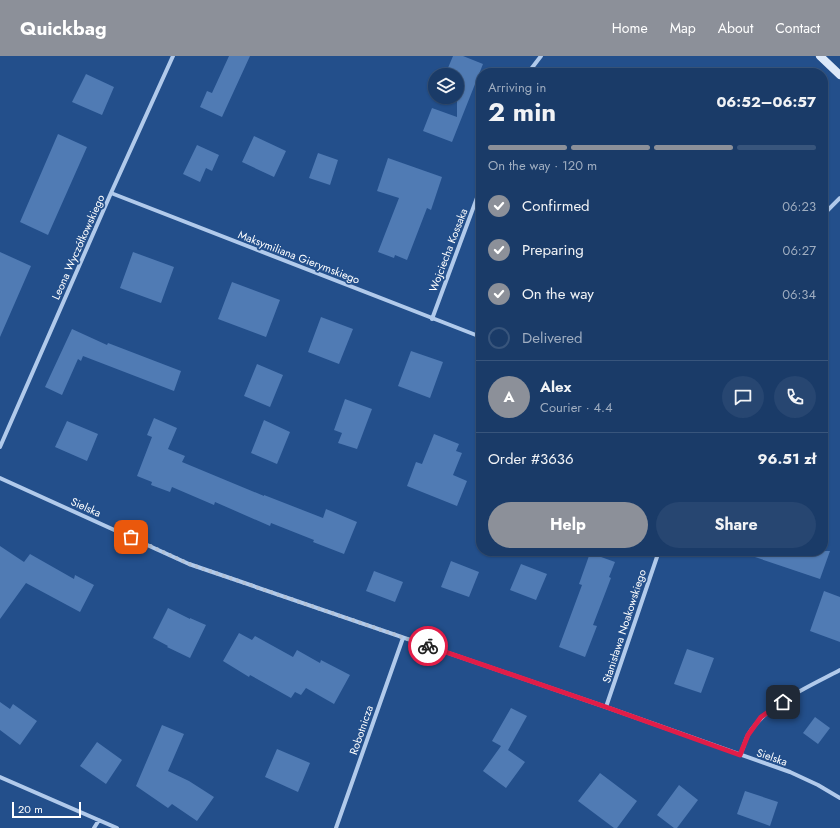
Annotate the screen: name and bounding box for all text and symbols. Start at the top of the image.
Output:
text: Quickbag [20,15,106,42]
text: Home [612,18,648,38]
text: Map [670,18,696,38]
text: About [718,18,753,38]
text: Contact [775,18,820,38]
map controls [428,68,464,104]
button: layers [428,68,464,104]
text: Arriving in [488,78,546,97]
text: 06:52–06:57 [716,91,816,113]
text: 2 min [488,93,556,131]
text: On the way · 120 m [488,156,597,175]
street label: Leona Wyczółkowskiego [48,192,108,302]
icon: check [488,195,510,217]
text: Confirmed [522,195,590,217]
text: 06:23 [782,197,816,216]
street label: Wojciecha Kossaka [425,206,471,294]
street label: Maksymiliana Gierymskiego [236,226,362,288]
icon: check [488,239,510,261]
text: Preparing [522,239,584,261]
text: 06:27 [783,241,816,260]
icon: check [488,283,510,305]
text: On the way [522,283,594,305]
text: 06:34 [782,285,816,304]
text: Delivered [522,327,583,349]
text: Alex [540,376,571,398]
button: chat [722,376,764,418]
button: phone [774,376,816,418]
text: A [503,386,515,408]
text: Courier · 4.4 [540,398,613,417]
text: Order #3636 [488,448,574,470]
text: 96.51 zł [757,448,816,470]
street label: Sielska [68,493,104,521]
button: Help [488,502,648,548]
button: Share [656,502,816,548]
pin [114,520,148,554]
icon: bag [120,526,142,548]
street label: Stanisława Noakowskiego [598,567,650,685]
courier [408,626,448,666]
icon: bike [417,635,439,657]
pin [766,685,800,719]
icon: home [772,691,794,713]
street label: Robotnicza [345,703,377,757]
street label: Sielska [754,744,790,770]
scale bar [12,800,81,819]
text: 20 m [18,801,43,817]

